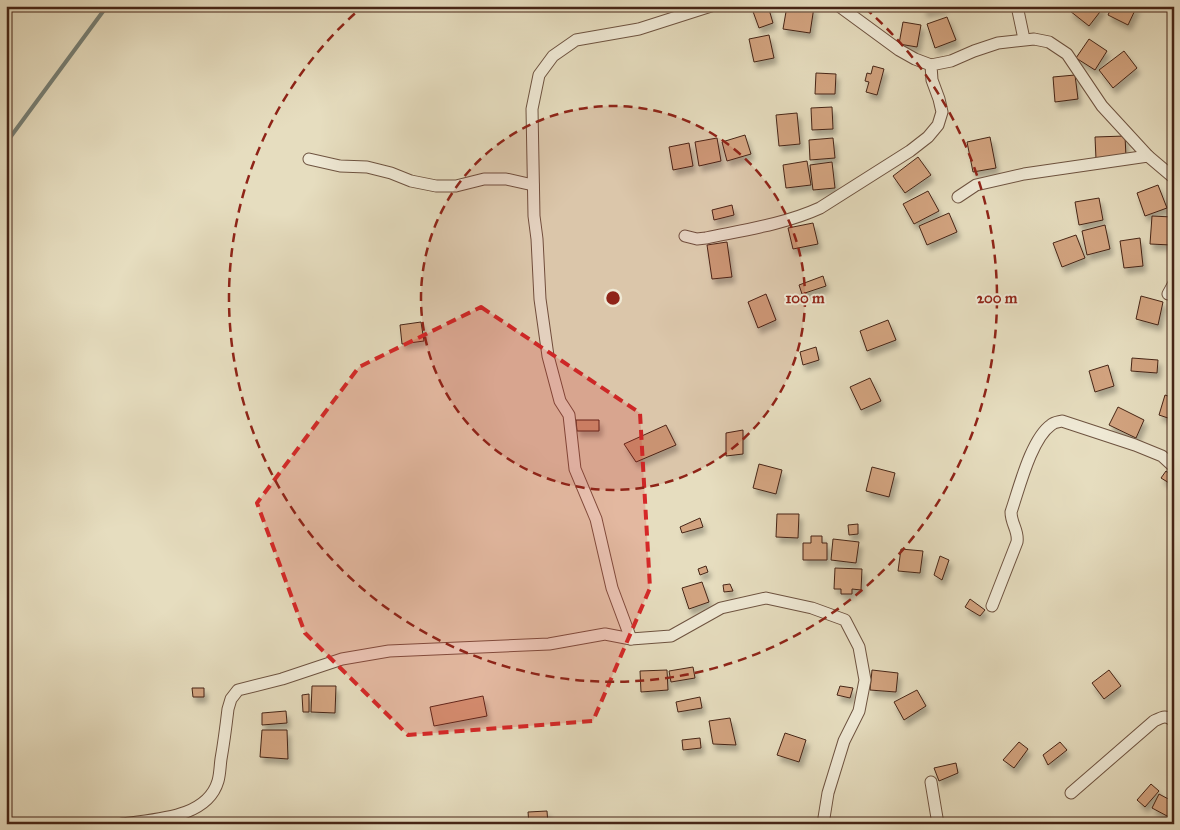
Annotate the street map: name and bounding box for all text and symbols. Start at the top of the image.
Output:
centre of rings [604,289,622,307]
text: 100 m [785,289,825,307]
text: 200 m [977,289,1018,307]

